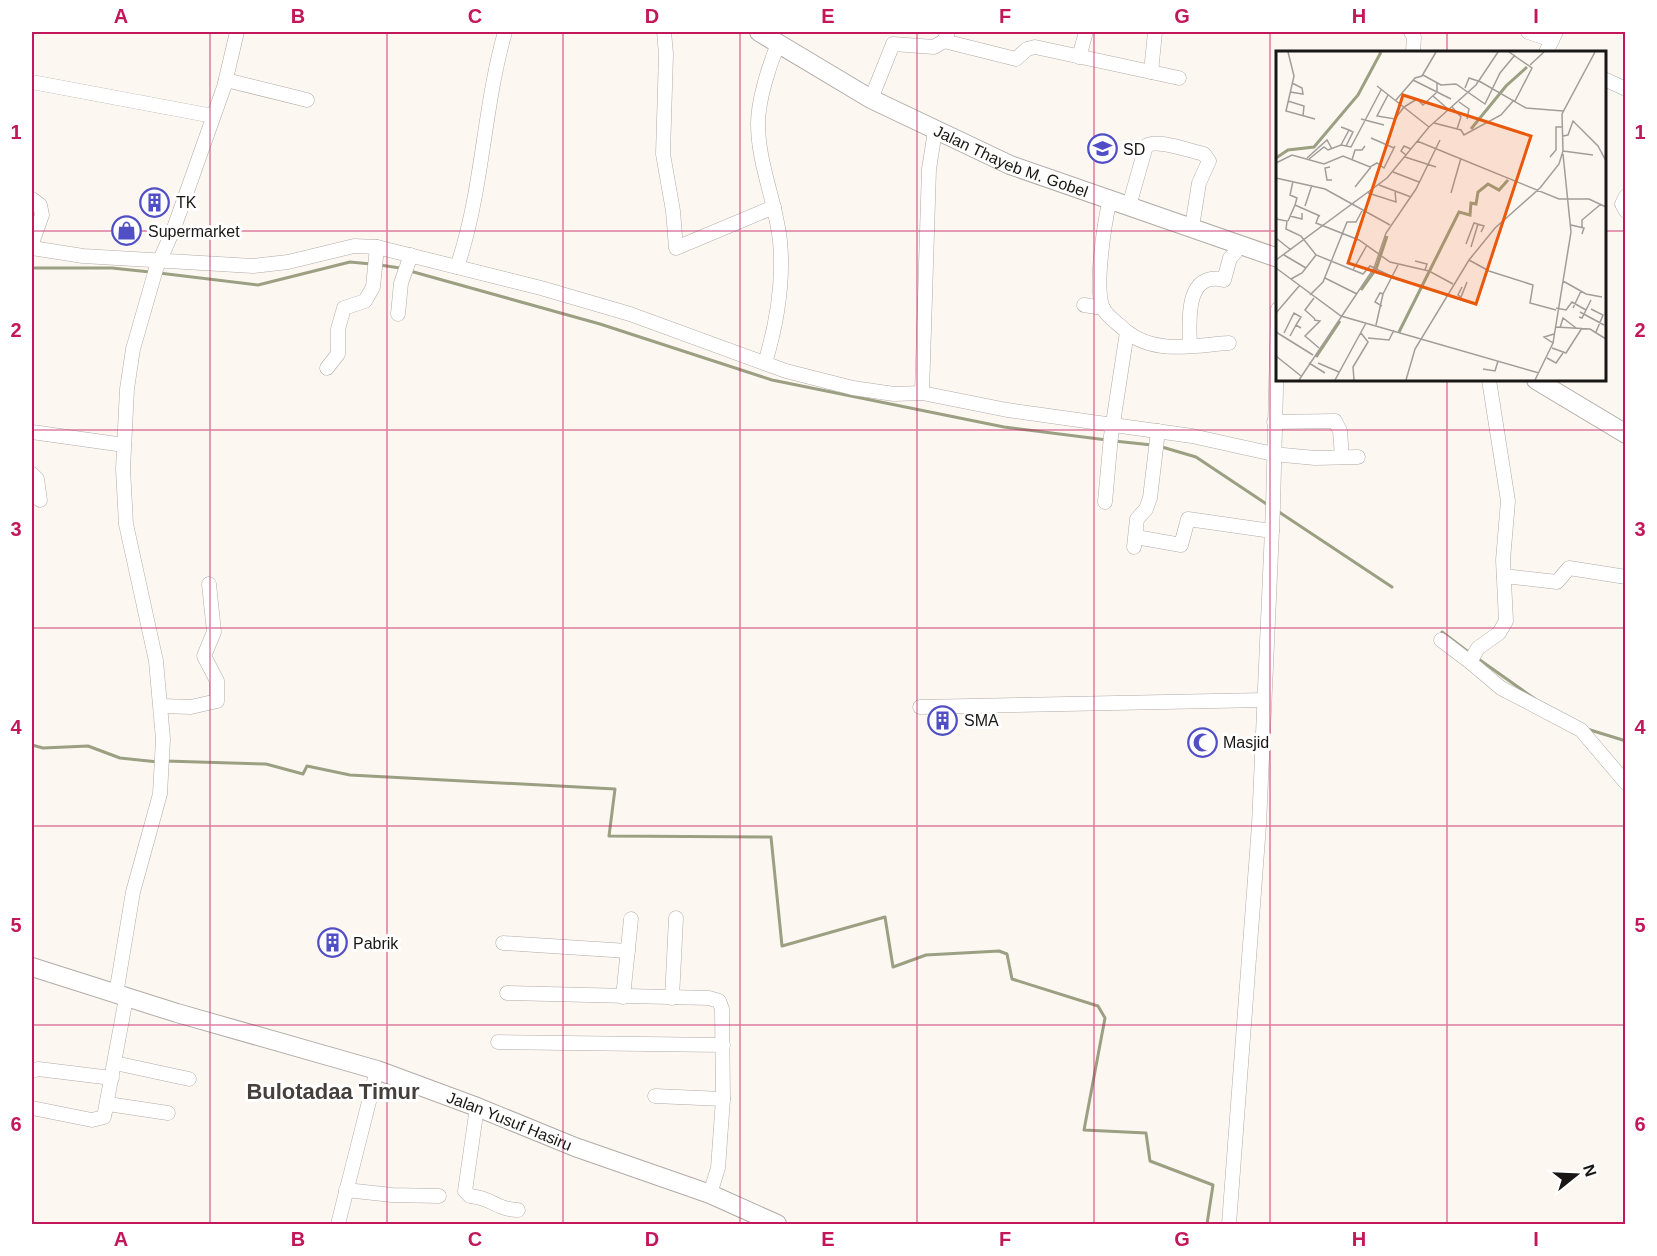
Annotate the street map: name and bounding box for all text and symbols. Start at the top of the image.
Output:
text: A [114,5,128,27]
text: B [291,5,305,27]
text: C [468,5,482,27]
text: D [645,5,659,27]
text: E [821,5,835,27]
text: F [999,5,1011,27]
text: G [1174,5,1190,27]
text: H [1352,5,1366,27]
text: I [1533,5,1539,27]
inset map [1276,51,1606,381]
text: 1 [10,121,22,143]
text: 1 [1634,121,1646,143]
street label: Jalan Thayeb M. Gobel [931,122,1090,200]
school or university icon: SD [1086,133,1118,165]
place label: SD [1123,141,1145,158]
building icon: TK [139,186,171,218]
place label: TK [176,194,197,211]
shop icon: Supermarket [111,215,143,247]
place label: Supermarket [148,223,240,240]
text: 2 [10,319,22,341]
text: 2 [1634,319,1646,341]
text: 3 [10,518,22,540]
text: 3 [1634,518,1646,540]
building icon: SMA [927,704,959,736]
place label: SMA [964,712,999,729]
text: 4 [10,716,22,738]
text: 4 [1634,716,1646,738]
mosque icon: Masjid [1186,726,1218,758]
place label: Masjid [1223,734,1269,751]
text: 5 [10,914,22,936]
text: 5 [1634,914,1646,936]
building icon: Pabrik [316,927,348,959]
place label: Pabrik [353,935,399,952]
district label: Bulotadaa Timur [246,1079,420,1104]
street label: Jalan Yusuf Hasiru [445,1089,574,1154]
text: 6 [10,1113,22,1135]
text: 6 [1634,1113,1646,1135]
north arrow [1546,1145,1606,1205]
text: N [1580,1162,1600,1179]
text: A [114,1228,128,1250]
text: B [291,1228,305,1250]
text: C [468,1228,482,1250]
text: D [645,1228,659,1250]
text: E [821,1228,835,1250]
text: F [999,1228,1011,1250]
text: G [1174,1228,1190,1250]
text: H [1352,1228,1366,1250]
text: I [1533,1228,1539,1250]

